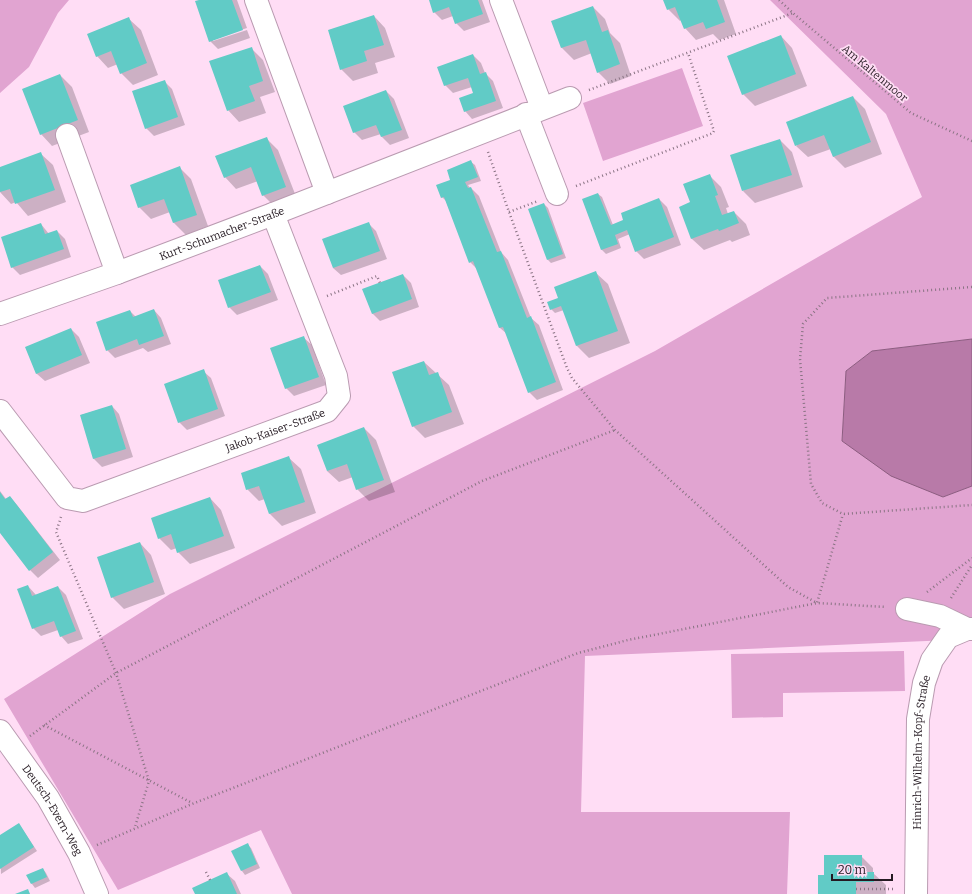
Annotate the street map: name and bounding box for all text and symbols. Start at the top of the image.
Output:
street label: Am Kaltenmoor [839,42,910,105]
street label: Kurt-Schumacher-Straße [158,204,286,263]
street label: Jakob-Kaiser-Straße [223,406,327,455]
street label: Hinrich-Wilhelm-Kopf-Straße [911,673,933,830]
street label: Deutsch-Evern-Weg [19,762,85,858]
scale bar [832,856,892,882]
text: 20 m [838,863,867,877]

